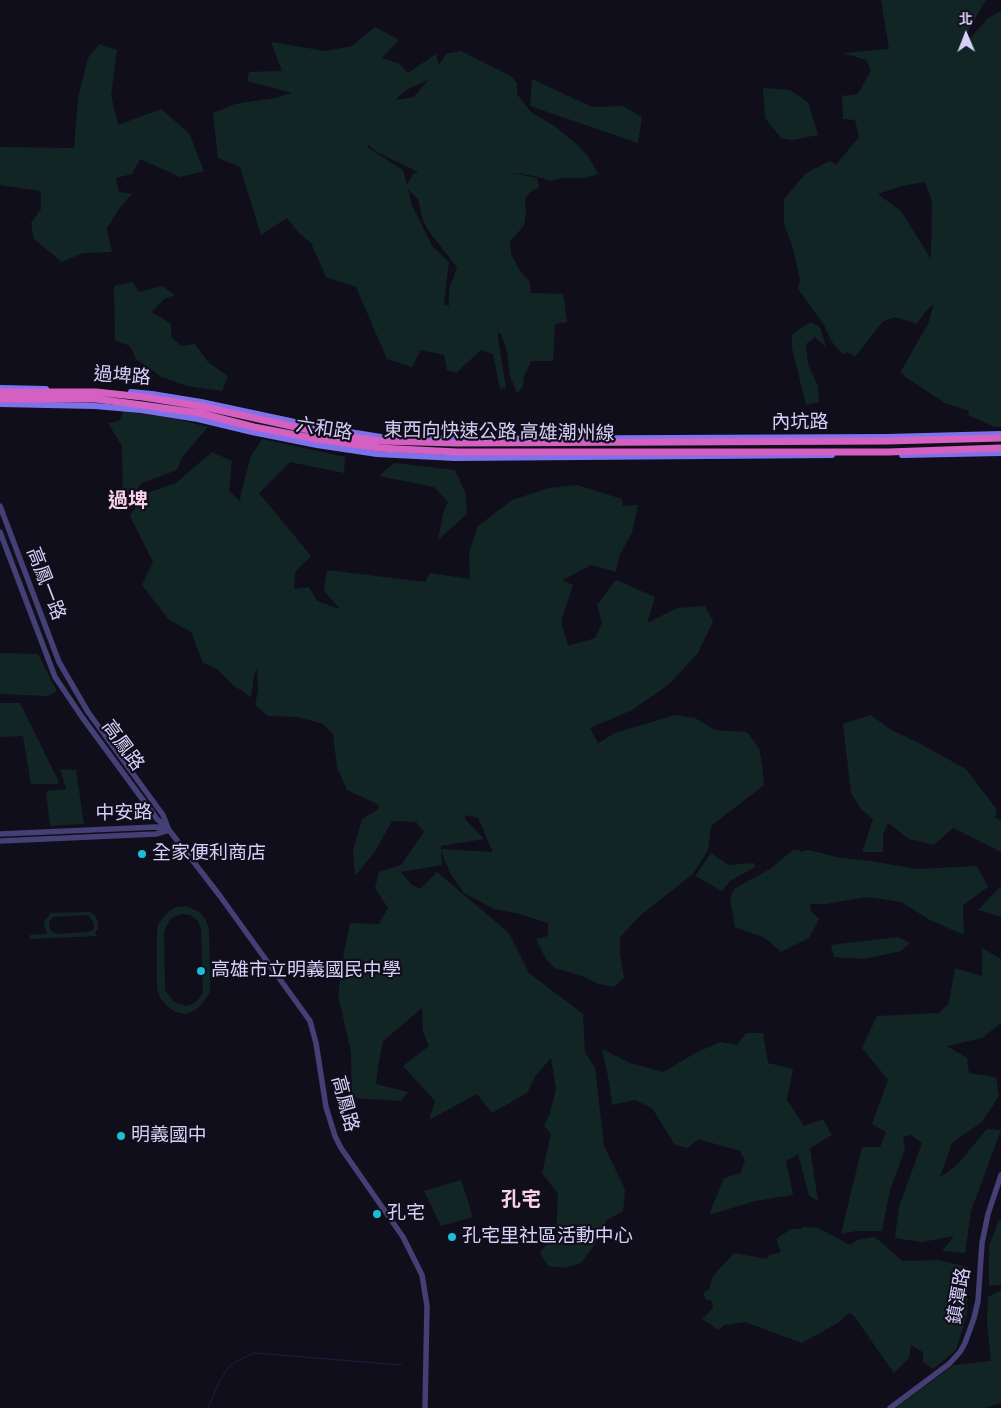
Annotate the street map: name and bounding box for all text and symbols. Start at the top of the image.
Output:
north arrow [941,10,991,60]
text: 北 [959,11,973,28]
street label: 過埤路 [93,364,151,390]
street label: 內坑路 [772,412,828,434]
street label: 六和路 [294,414,354,446]
street label: 東西向快速公路 高雄潮州線 [383,420,615,446]
district label: 過埤 [108,490,148,514]
street label: 高鳳一路 [21,544,69,624]
street label: 高鳳路 [96,716,148,776]
street label: 中安路 [95,802,153,826]
place label: 全家便利商店 [152,843,266,865]
marker: 全家便利商店 [136,848,148,860]
place label: 高雄市立明義國民中學 [211,960,401,982]
marker: 高雄市立明義國民中學 [195,965,207,977]
street label: 高鳳路 [326,1074,362,1134]
place label: 明義國中 [131,1125,207,1147]
marker: 明義國中 [115,1130,127,1142]
district label: 孔宅 [501,1189,541,1213]
place label: 孔宅 [387,1203,425,1225]
marker: 孔宅 [371,1208,383,1220]
place label: 孔宅里社區活動中心 [462,1226,633,1248]
marker: 孔宅里社區活動中心 [446,1231,458,1243]
street label: 鎮潭路 [944,1266,976,1326]

